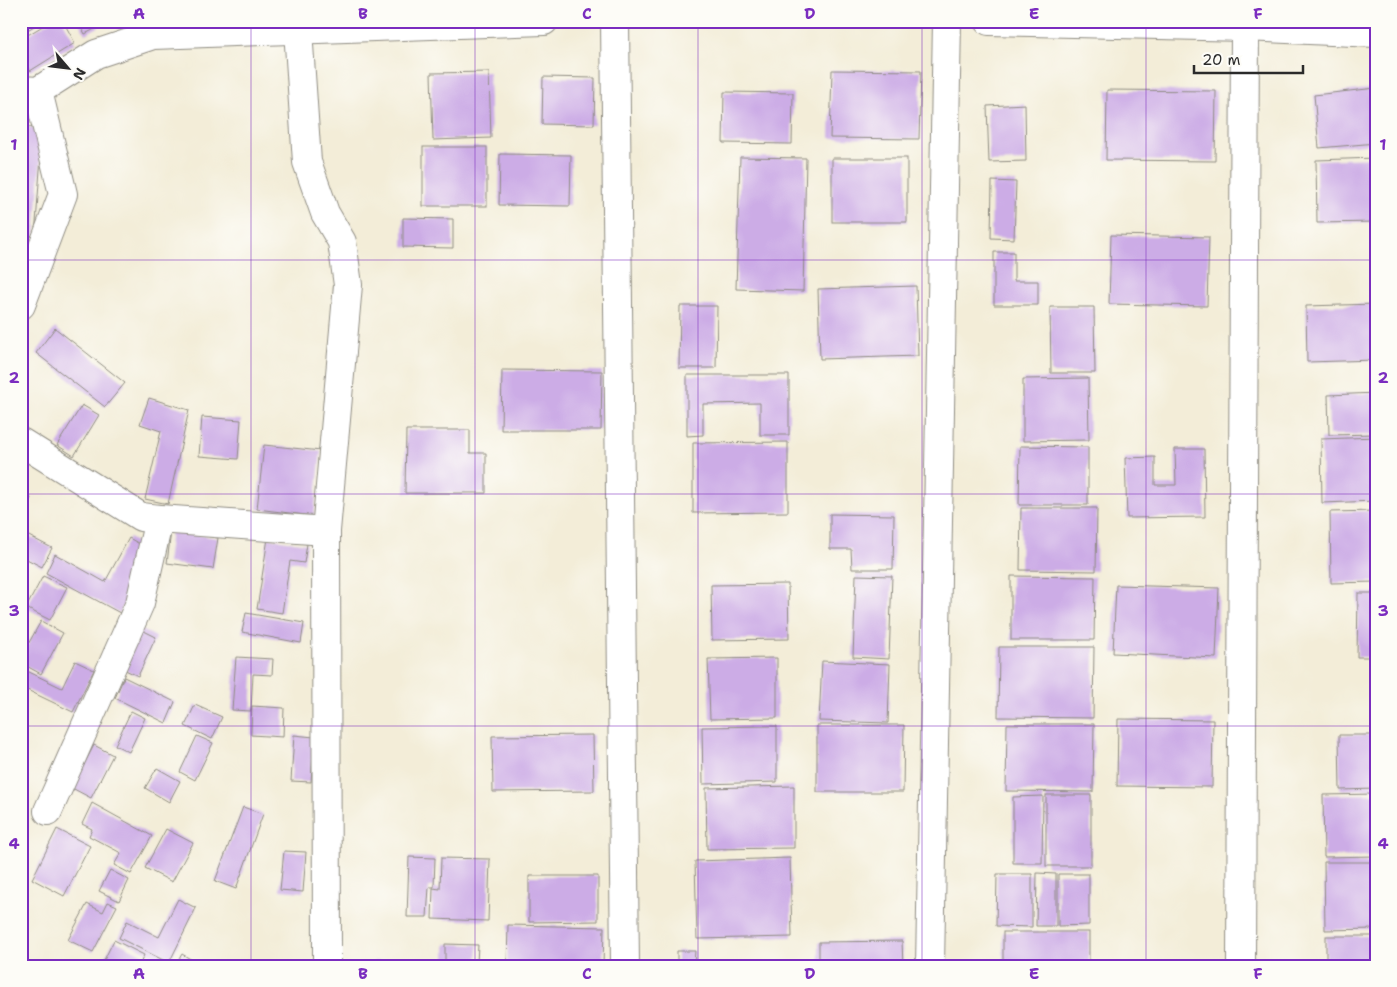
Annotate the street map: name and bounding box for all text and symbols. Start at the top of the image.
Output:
text: A [133,3,145,24]
text: B [358,3,368,24]
text: C [582,3,592,24]
text: D [804,3,816,24]
text: E [1029,3,1039,24]
text: F [1253,3,1263,24]
north arrow [42,42,92,92]
scale bar [1194,42,1303,74]
text: 20 m [1202,50,1241,70]
text: N [69,65,90,83]
text: 1 [10,134,18,155]
text: 1 [1379,134,1387,155]
text: 2 [8,367,20,388]
text: 2 [1377,367,1389,388]
text: 3 [8,600,20,621]
text: 3 [1377,600,1389,621]
text: 4 [8,833,20,854]
text: 4 [1377,833,1389,854]
text: A [133,963,145,984]
text: B [358,963,368,984]
text: C [582,963,592,984]
text: D [804,963,816,984]
text: E [1029,963,1039,984]
text: F [1253,963,1263,984]

